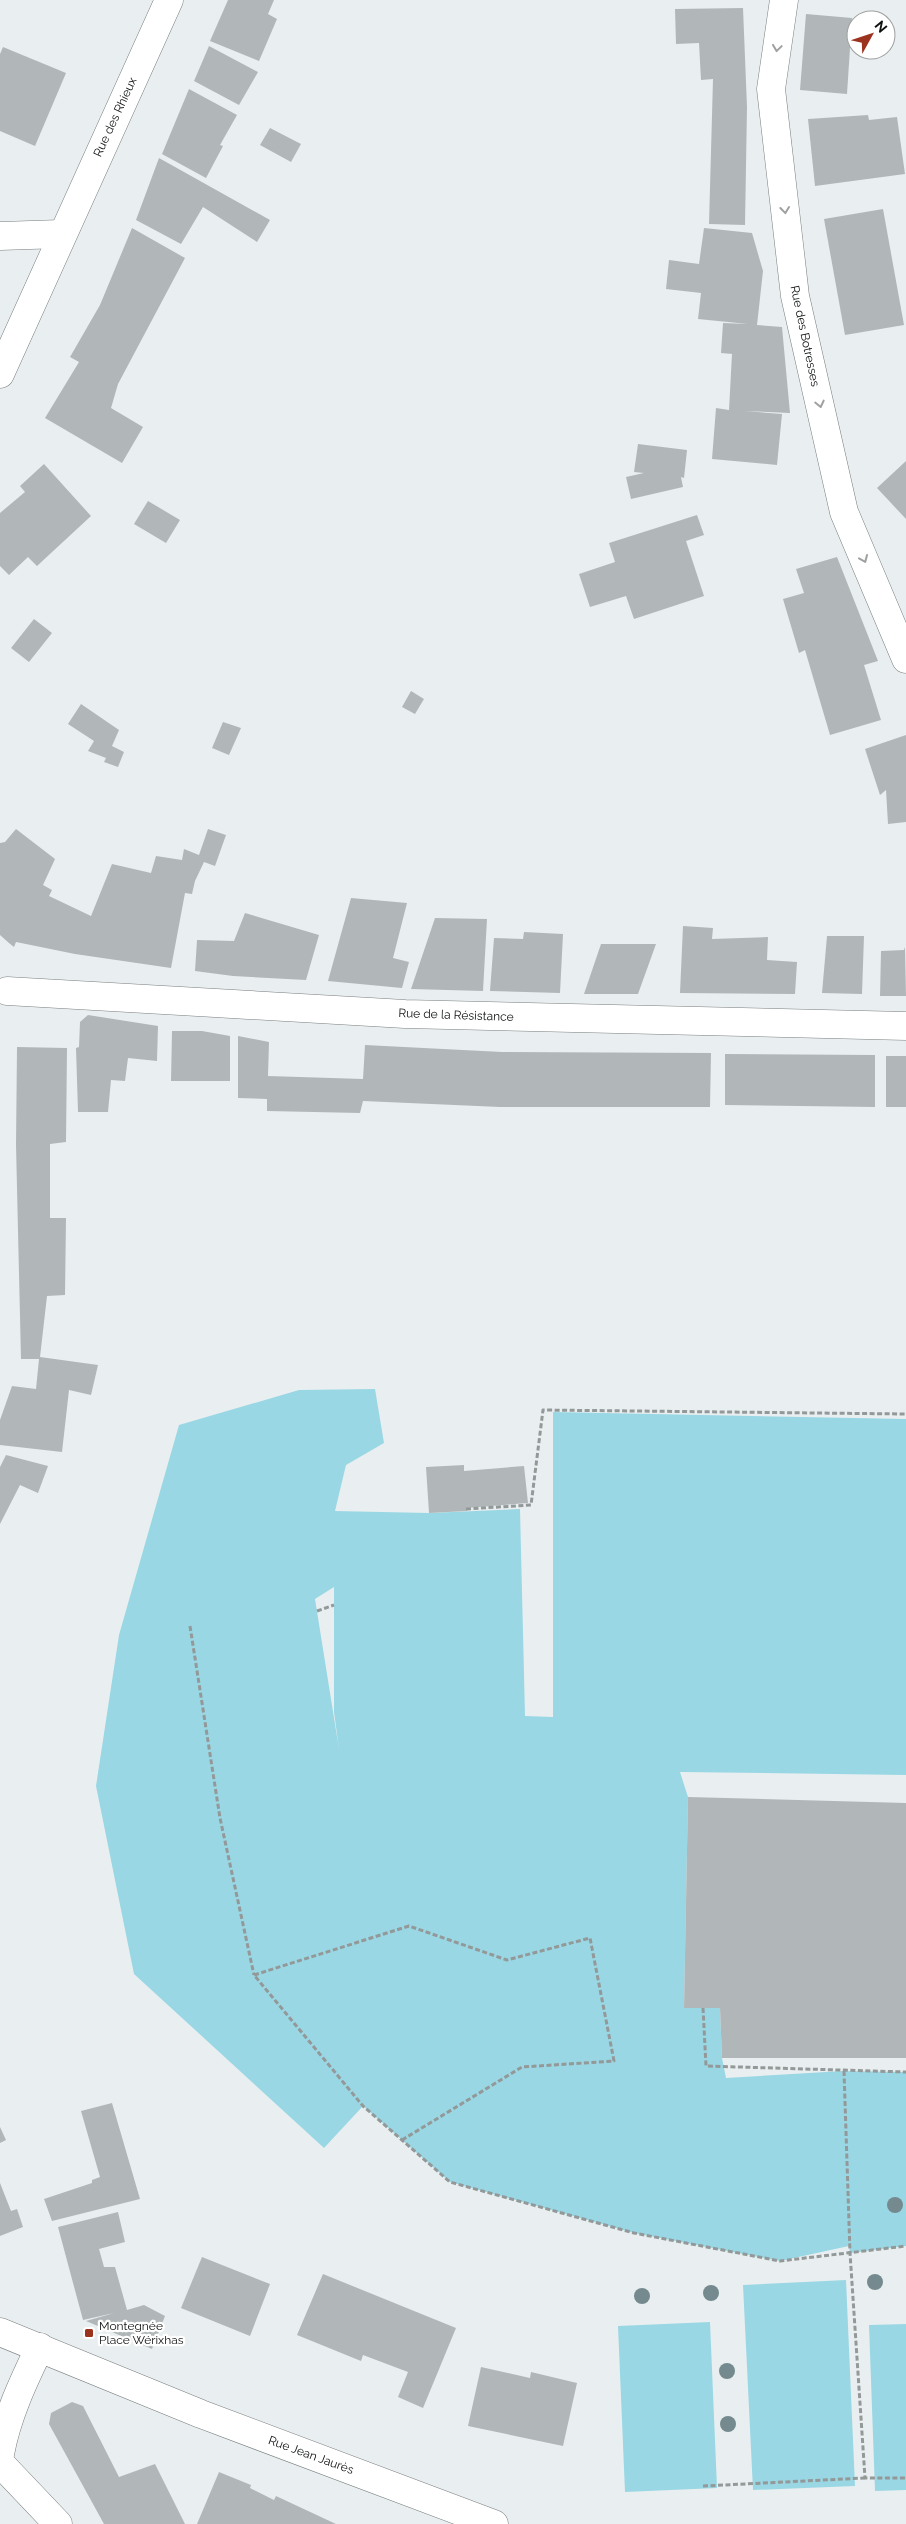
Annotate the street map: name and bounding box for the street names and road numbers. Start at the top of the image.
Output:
street label: Rue des Rhieux [90,75,140,159]
street label: Rue des Botresses [787,284,823,388]
street label: Rue de la Résistance [398,1006,514,1024]
street label: Rue Jean Jaurès [266,2433,356,2477]

